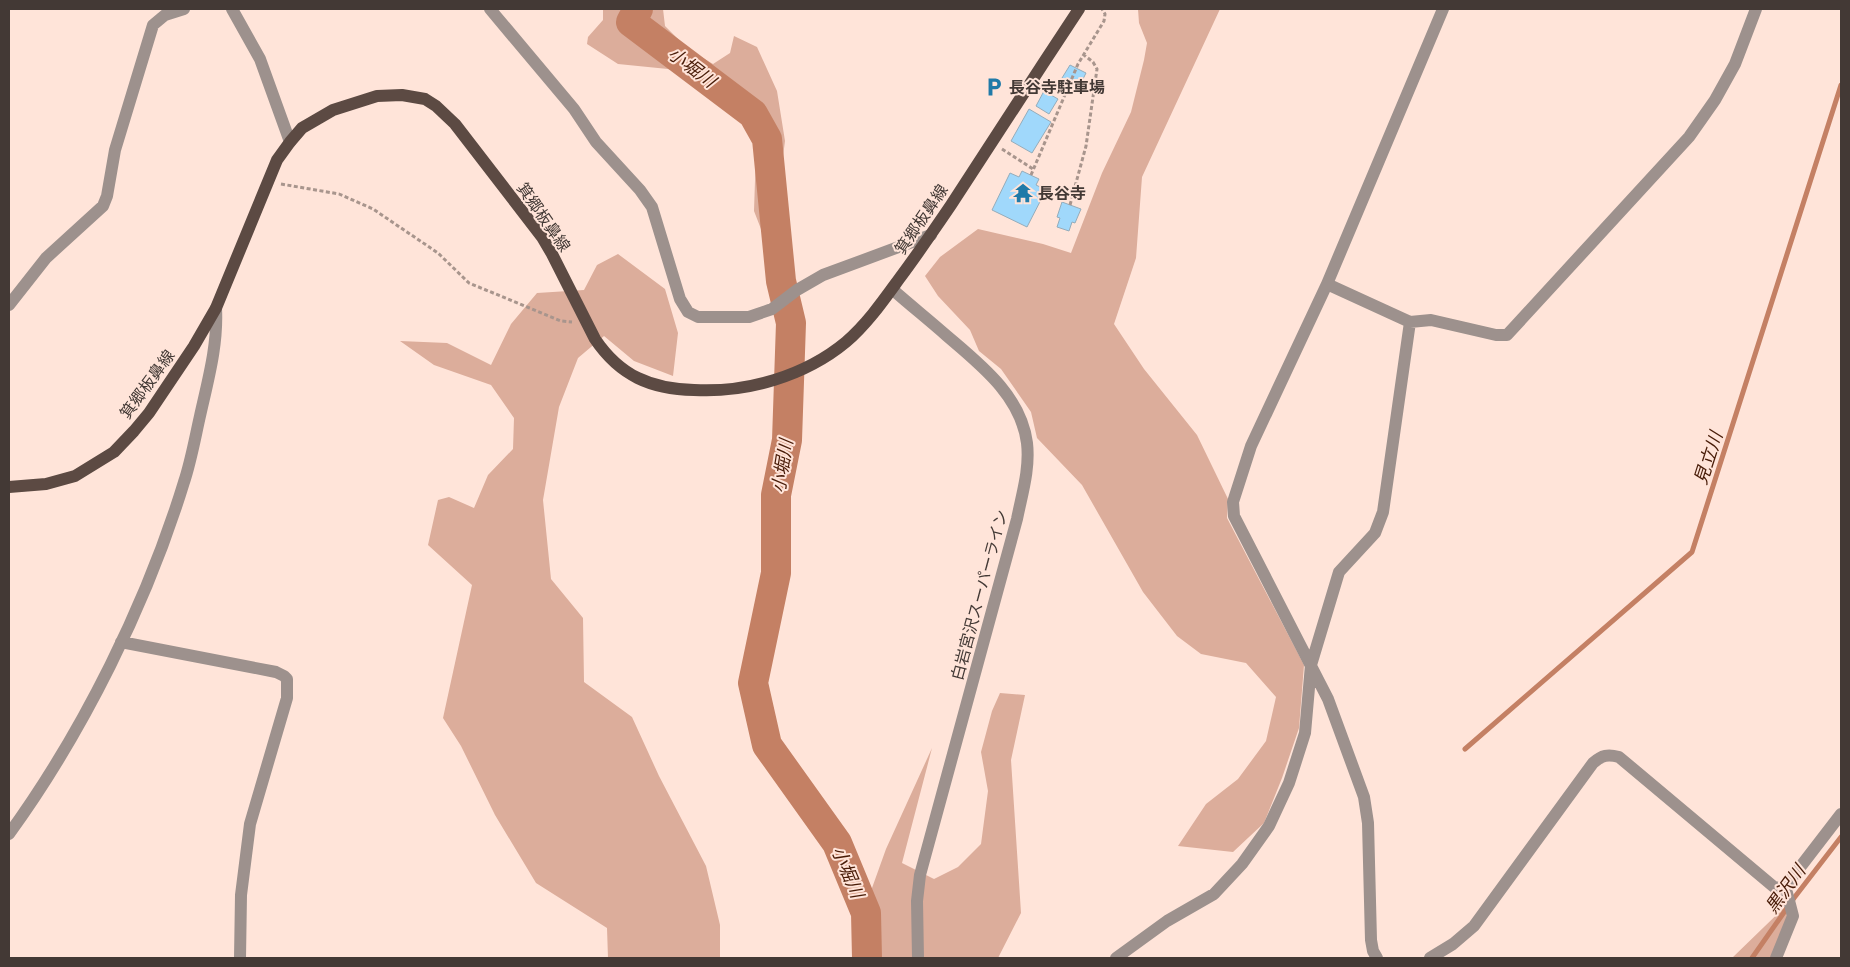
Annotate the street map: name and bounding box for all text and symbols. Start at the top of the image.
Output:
water label: 小堀川 [663,41,723,94]
parking icon: 長谷寺駐車場 [983,76,1005,98]
place label: 長谷寺駐車場 [1009,76,1105,98]
street label: 箕郷板鼻線 [512,178,576,256]
street label: 箕郷板鼻線 [890,180,952,258]
temple icon: 長谷寺 [1012,182,1034,204]
place label: 長谷寺 [1038,182,1086,204]
street label: 箕郷板鼻線 [115,345,179,423]
water label: 見立川 [1688,427,1729,488]
water label: 小堀川 [765,435,799,495]
street label: 白岩宮沢スーパーライン [946,507,1012,683]
water label: 小堀川 [826,842,871,904]
water label: 黒沢川 [1759,858,1812,918]

